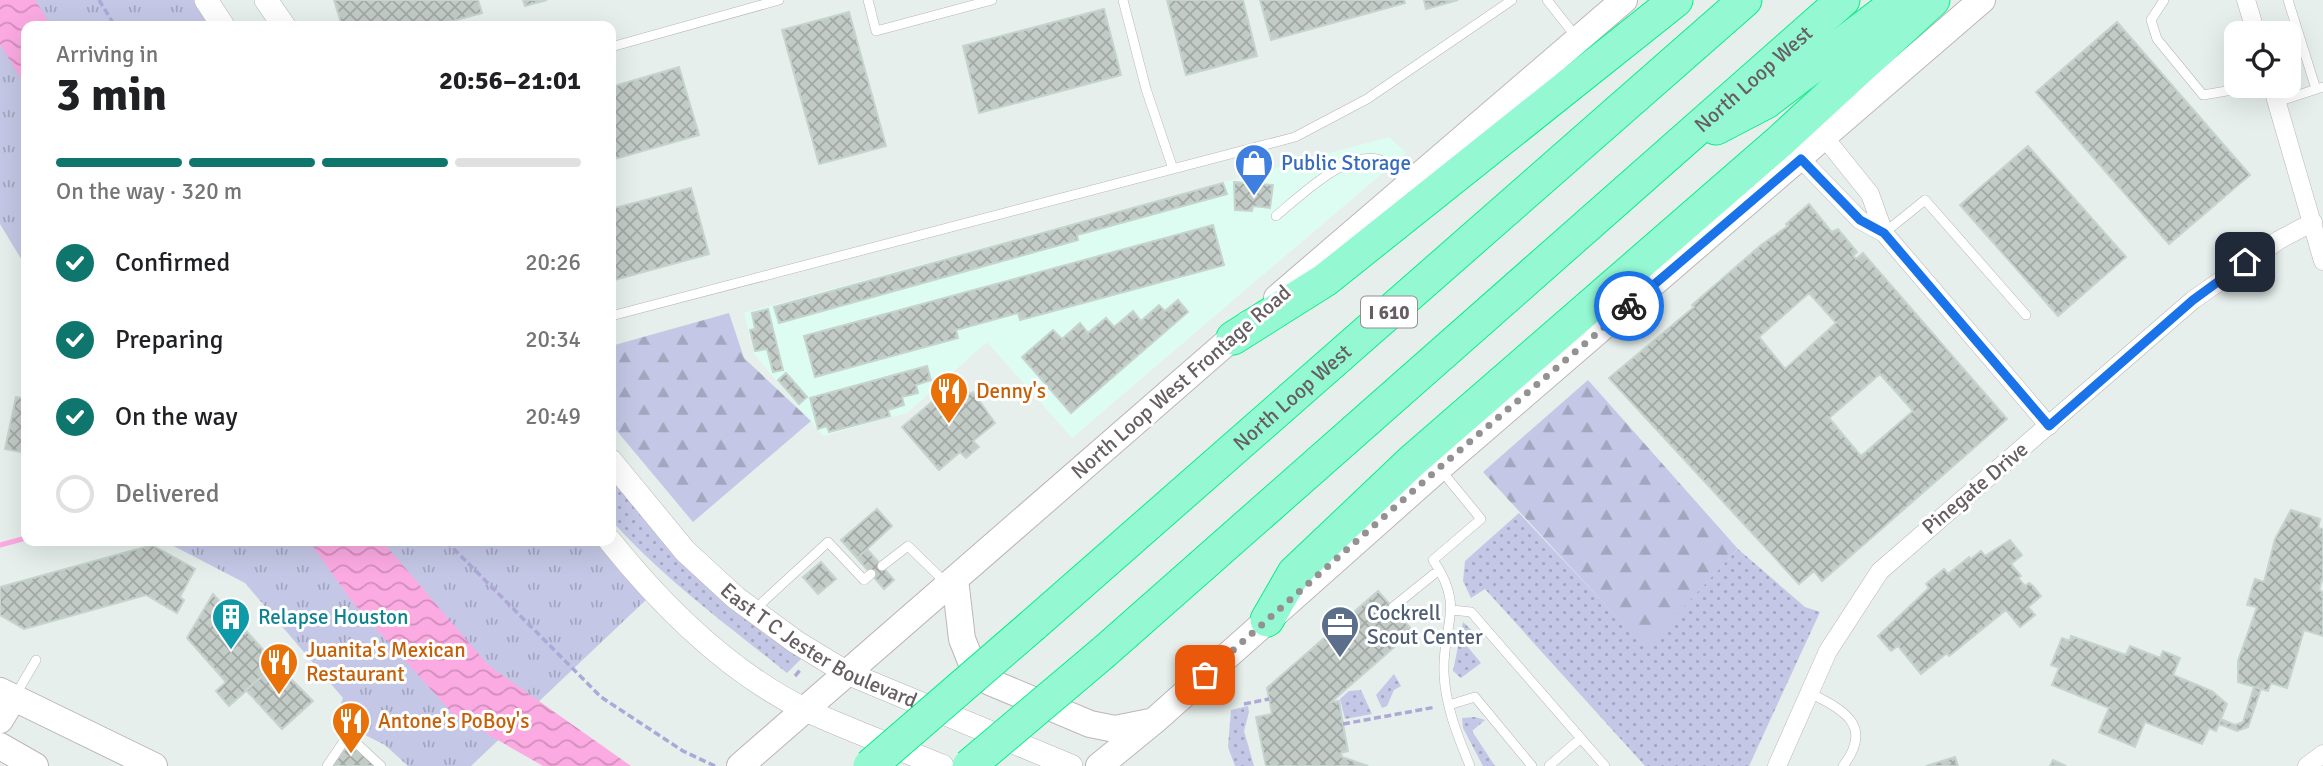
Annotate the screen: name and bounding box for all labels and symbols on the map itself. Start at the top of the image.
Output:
street label: North Loop West [1689,20,1818,138]
shop icon: Public Storage [1233,142,1275,197]
place label: Public Storage [1281,150,1411,176]
pin [2215,232,2275,292]
courier [1594,271,1664,341]
street label: North Loop West Frontage Road [1066,280,1296,484]
road number: I 610 [1361,296,1417,328]
street label: North Loop West [1228,339,1356,455]
restaurant icon: Denny's [928,370,970,425]
place label: Denny's [976,378,1046,404]
street label: Pinegate Drive [1917,436,2033,540]
street label: East T C Jester Boulevard [715,577,921,714]
building icon: Relapse Houston [210,596,252,651]
place label: Cockrell Scout Center [1367,600,1483,650]
place label: Relapse Houston [258,604,408,630]
office icon: Cockrell Scout Center [1319,604,1361,659]
place label: Juanita's Mexican Restaurant [306,637,466,687]
restaurant icon: Juanita's Mexican Restaurant [258,641,300,696]
pin [1175,645,1235,705]
restaurant icon: Antone's PoBoy's [330,700,372,755]
place label: Antone's PoBoy's [378,708,529,734]

